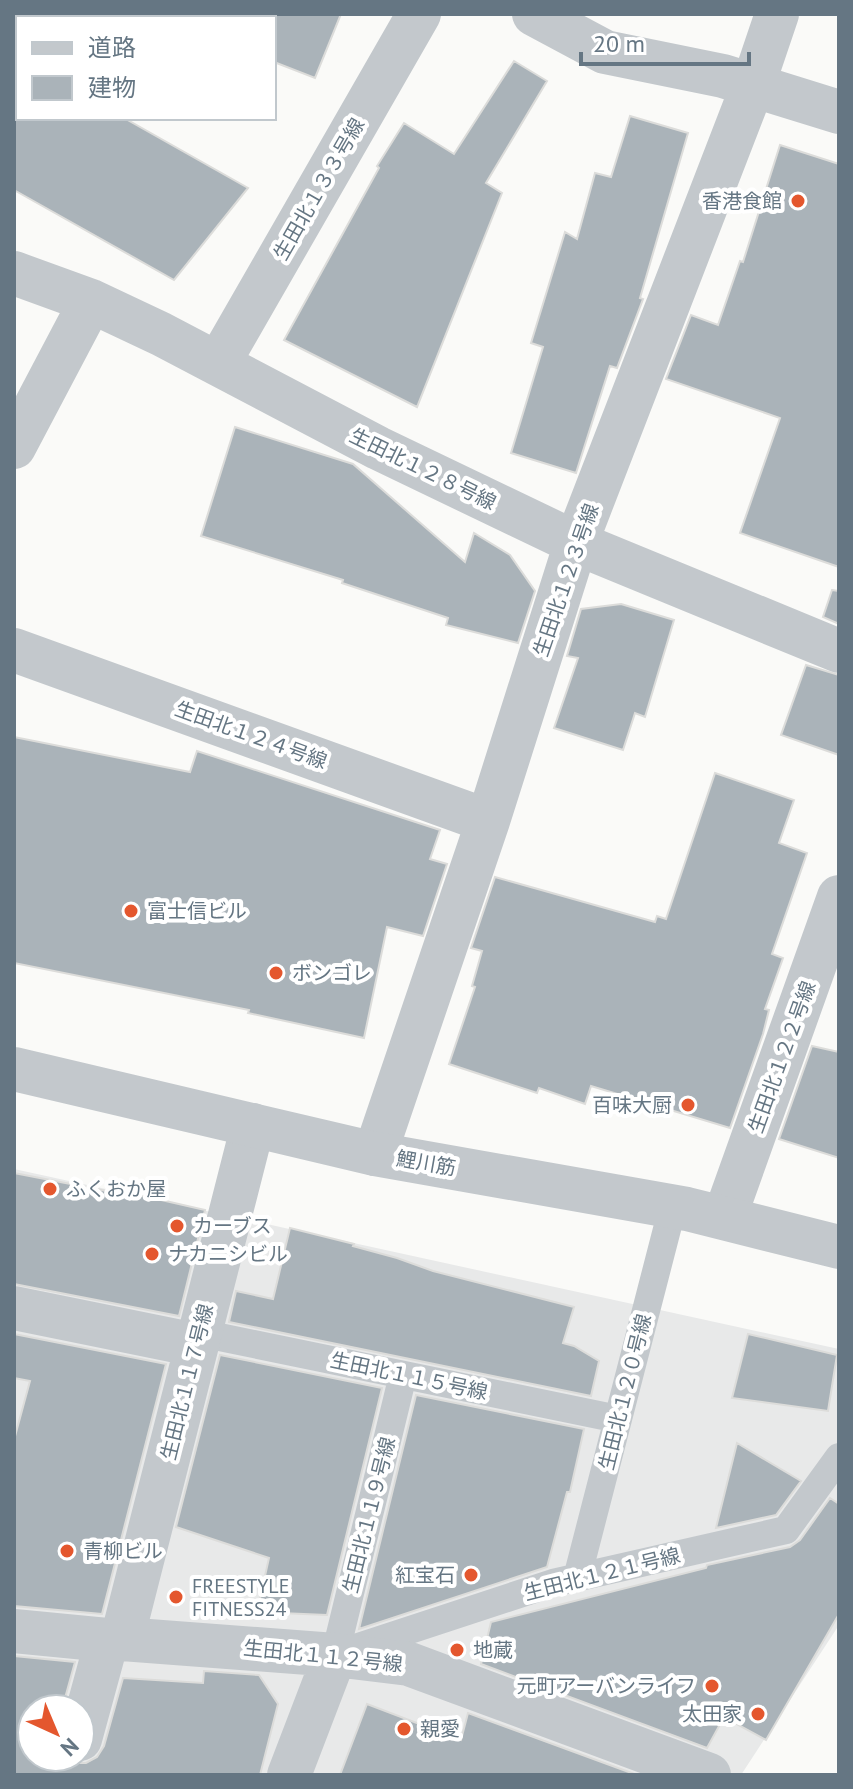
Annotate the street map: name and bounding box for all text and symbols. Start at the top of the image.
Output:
legend [16,16,276,120]
scale bar [581,16,749,66]
text: 20 m [593,28,645,59]
text: 道路 [88,32,136,63]
text: 建物 [88,72,136,103]
street label: 生田北１３３号線 [268,113,370,265]
place label: 香港食館 [702,188,782,214]
marker: 香港食館 [789,192,807,210]
street label: 生田北１２８号線 [345,422,501,516]
street label: 生田北１２３号線 [528,500,604,660]
street label: 生田北１２４号線 [171,695,331,775]
place label: 富士信ビル [147,898,247,924]
marker: 富士信ビル [122,902,140,920]
place label: ボンゴレ [292,960,372,986]
marker: ボンゴレ [267,964,285,982]
street label: 生田北１２２号線 [742,977,822,1137]
place label: 百味大厨 [592,1092,672,1118]
marker: 百味大厨 [679,1096,697,1114]
street label: 鯉川筋 [394,1145,458,1181]
place label: ふくおか屋 [66,1176,166,1202]
marker: ふくおか屋 [41,1180,59,1198]
place label: カーブス [193,1213,272,1239]
marker: カーブス [168,1217,186,1235]
place label: ナカニシビル [168,1241,288,1267]
marker: ナカニシビル [143,1245,161,1263]
street label: 生田北１１７号線 [155,1301,219,1463]
street label: 生田北１２０号線 [593,1311,657,1473]
street label: 生田北１１５号線 [328,1347,490,1405]
street label: 生田北１１９号線 [337,1434,401,1596]
place label: 青柳ビル [83,1538,163,1564]
marker: 青柳ビル [58,1542,76,1560]
street label: 生田北１２１号線 [521,1542,683,1606]
place label: 紅宝石 [395,1562,455,1588]
marker: 紅宝石 [462,1566,480,1584]
place label: FREESTYLE FITNESS24 [192,1573,289,1622]
marker: FREESTYLE FITNESS24 [167,1588,185,1606]
street label: 生田北１１２号線 [242,1635,404,1677]
place label: 地蔵 [473,1637,513,1663]
marker: 地蔵 [448,1641,466,1659]
place label: 元町アーバンライフ [516,1673,696,1699]
marker: 元町アーバンライフ [703,1677,721,1695]
north arrow [16,1693,96,1773]
place label: 太田家 [682,1701,742,1727]
marker: 太田家 [749,1705,767,1723]
place label: 親愛 [420,1716,460,1742]
marker: 親愛 [395,1720,413,1738]
text: N [55,1732,85,1762]

